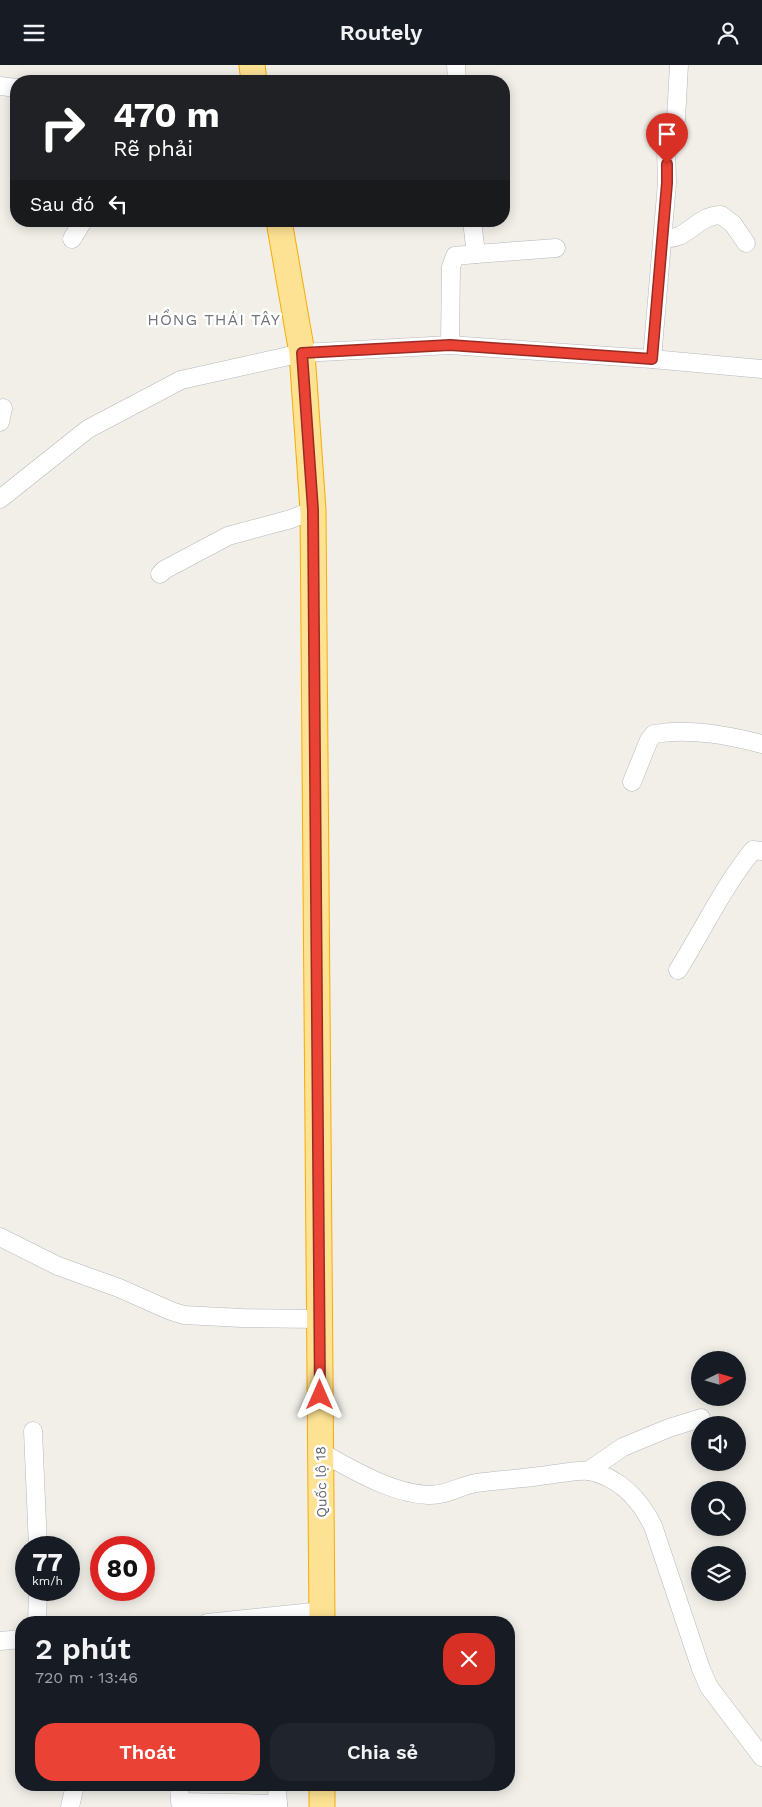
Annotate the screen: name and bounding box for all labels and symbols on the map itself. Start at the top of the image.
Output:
pin [646,113,688,164]
district label: HỒNG THÁI TÂY [147,309,281,329]
north arrow [691,1351,746,1406]
position arrow [293,1368,345,1420]
street label: Quốc lộ 18 [312,1446,330,1518]
speed limit sign: 80 [90,1536,155,1601]

